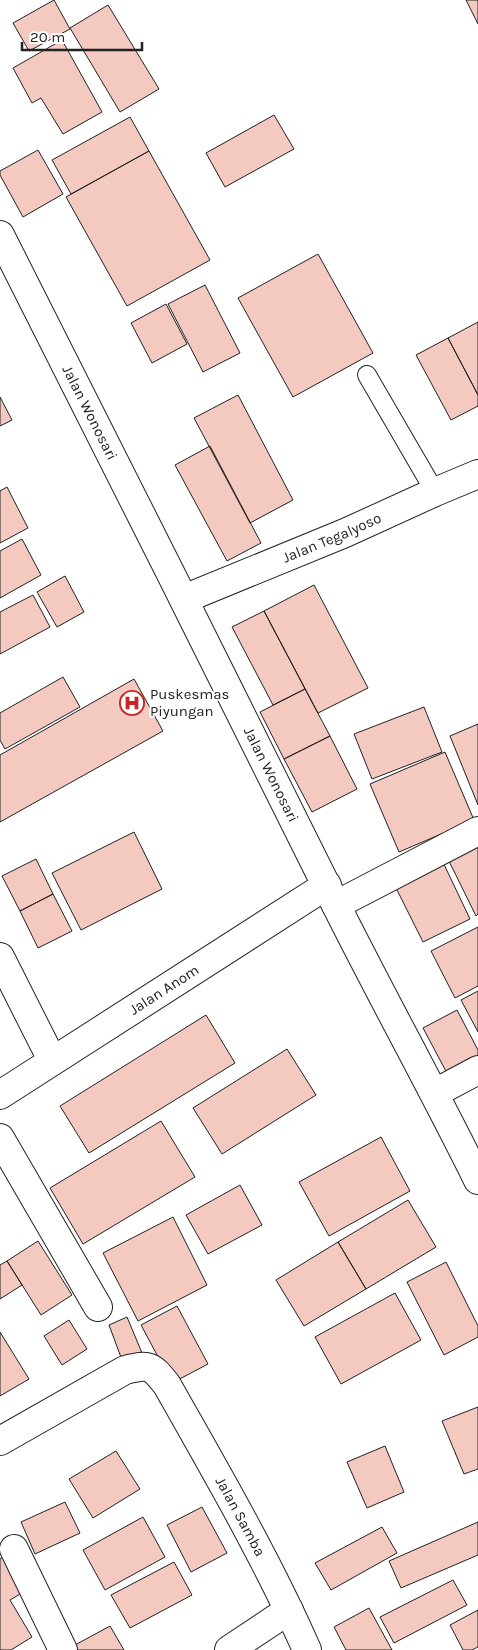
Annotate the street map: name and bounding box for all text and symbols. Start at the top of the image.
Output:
scale bar [22,20,142,52]
text: 20 m [30,28,65,46]
street label: Jalan Wonosari [58,362,121,463]
street label: Jalan Tegalyoso [280,509,384,567]
place label: Puskesmas Piyungan [150,685,229,720]
hospital icon: Puskesmas Piyungan [119,690,145,716]
street label: Jalan Wonosari [240,724,302,825]
street label: Jalan Anom [126,961,202,1019]
street label: Jalan Samba [211,1473,269,1559]

